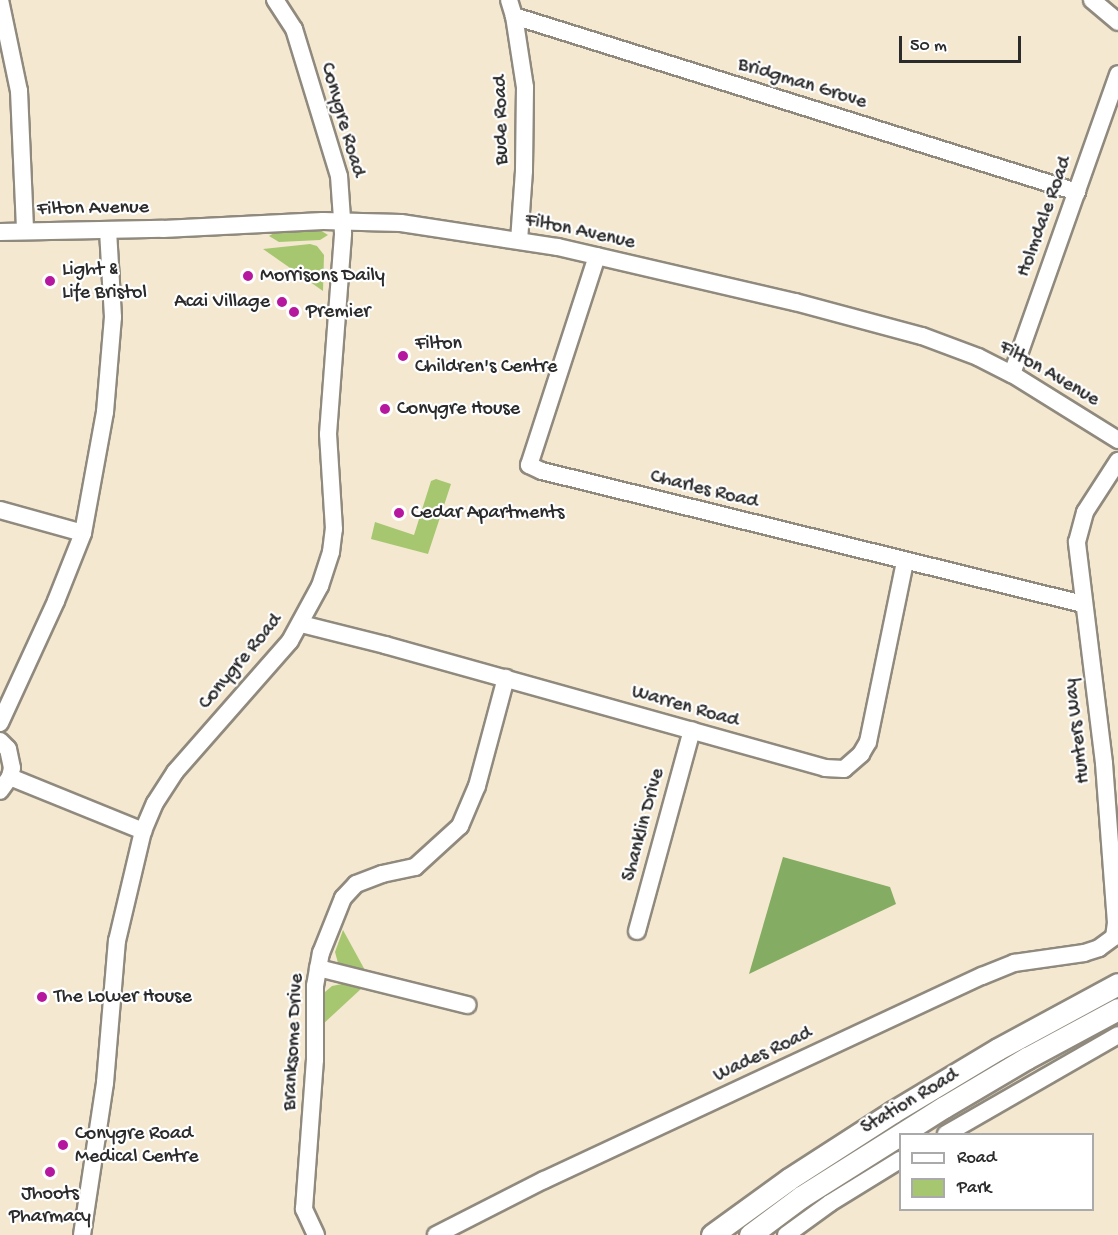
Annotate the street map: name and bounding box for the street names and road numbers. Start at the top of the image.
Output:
street label: Bridgman Grove [735,53,869,115]
street label: Conygre Road [314,60,370,180]
street label: Bude Road [489,75,515,165]
street label: Holmdale Road [1012,154,1078,280]
street label: Filton Avenue [37,196,149,222]
street label: Filton Avenue [523,209,637,255]
street label: Filton Avenue [995,336,1103,412]
street label: Charles Road [648,465,760,515]
street label: Conygre Road [194,609,288,715]
street label: Hunters Way [1060,677,1096,785]
street label: Warren Road [629,680,741,734]
street label: Shanklin Drive [617,766,671,884]
street label: Branksome Drive [278,973,310,1111]
street label: Wades Road [710,1022,816,1088]
street label: Station Road [857,1064,963,1140]

